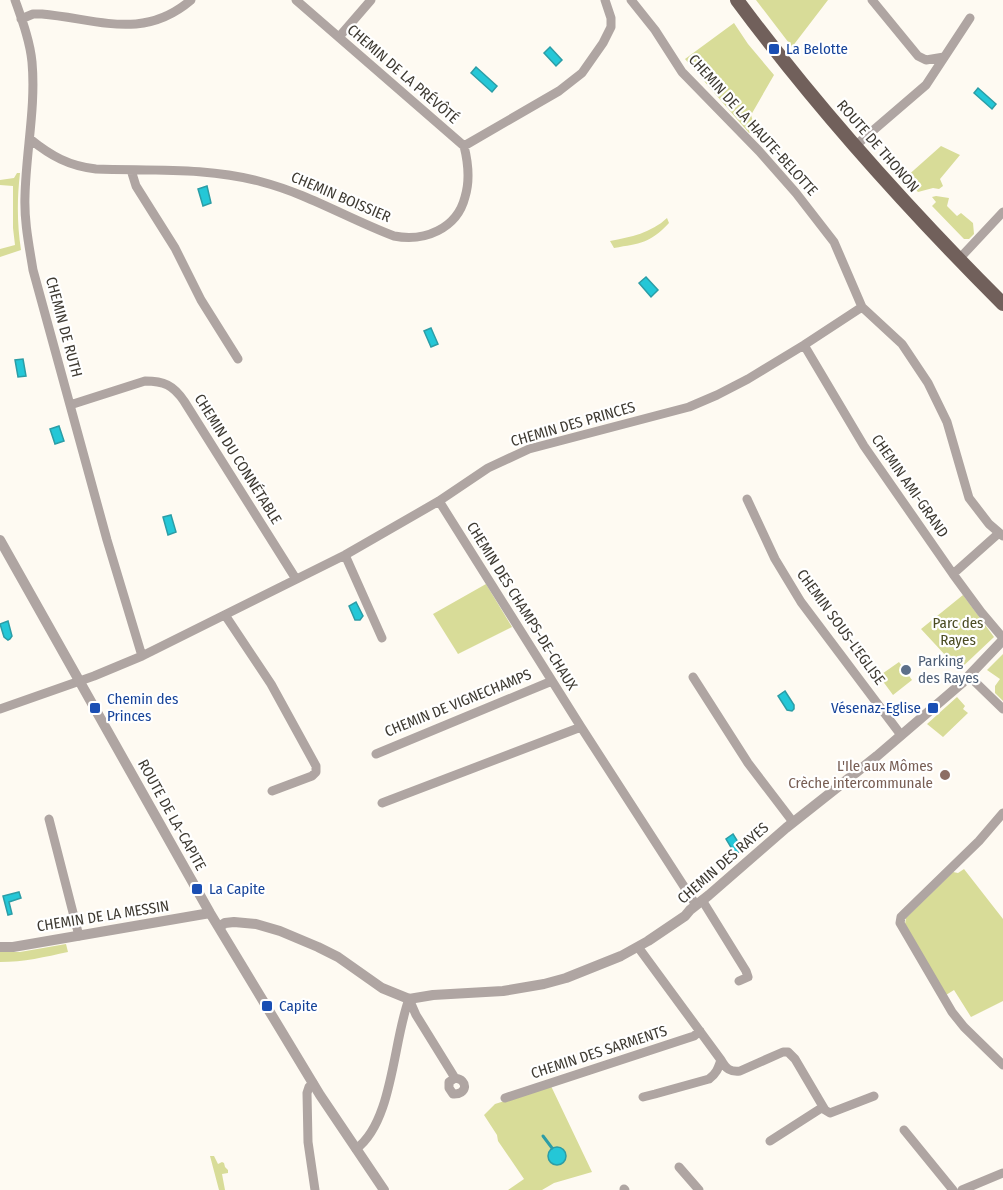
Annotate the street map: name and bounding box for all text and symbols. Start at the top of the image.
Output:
street label: CHEMIN DE LA PRÉVÔTÉ [344,21,462,127]
place label: La Belotte [786,40,848,58]
marker: La Belotte [767,42,781,56]
street label: CHEMIN DE LA HAUTE-BELOTTE [685,51,821,199]
street label: ROUTE DE THONON [833,96,923,196]
street label: CHEMIN BOISSIER [289,168,393,226]
street label: CHEMIN DE RUTH [42,275,86,379]
street label: CHEMIN DU CONNÉTABLE [191,391,285,527]
street label: CHEMIN DES PRINCES [509,398,637,450]
street label: CHEMIN AMI-GRAND [868,431,952,541]
street label: CHEMIN DES CHAMPS-DE-CHAUX [463,519,582,694]
street label: CHEMIN SOUS-L'EGLISE [793,566,889,688]
park label: Parc des Rayes [932,614,984,649]
place label: Parking des Rayes [918,652,979,687]
marker: Parking des Rayes [899,663,913,677]
street label: CHEMIN DE VIGNECHAMPS [382,665,534,741]
place label: Chemin des Princes [107,690,178,725]
place label: Vésenaz-Eglise [831,699,921,717]
marker: Chemin des Princes [88,701,102,715]
marker: Vésenaz-Eglise [926,701,940,715]
street label: ROUTE DE LA-CAPITE [134,756,210,874]
place label: L'Ile aux Mômes Crèche intercommunale [788,757,933,792]
marker: L'Ile aux Mômes Crèche intercommunale [938,768,952,782]
street label: CHEMIN DES RAYES [674,819,772,907]
place label: La Capite [209,880,265,898]
marker: La Capite [190,882,204,896]
street label: CHEMIN DE LA MESSIN [36,897,170,935]
place label: Capite [279,997,318,1015]
marker: Capite [260,999,274,1013]
street label: CHEMIN DES SARMENTS [529,1022,669,1082]

